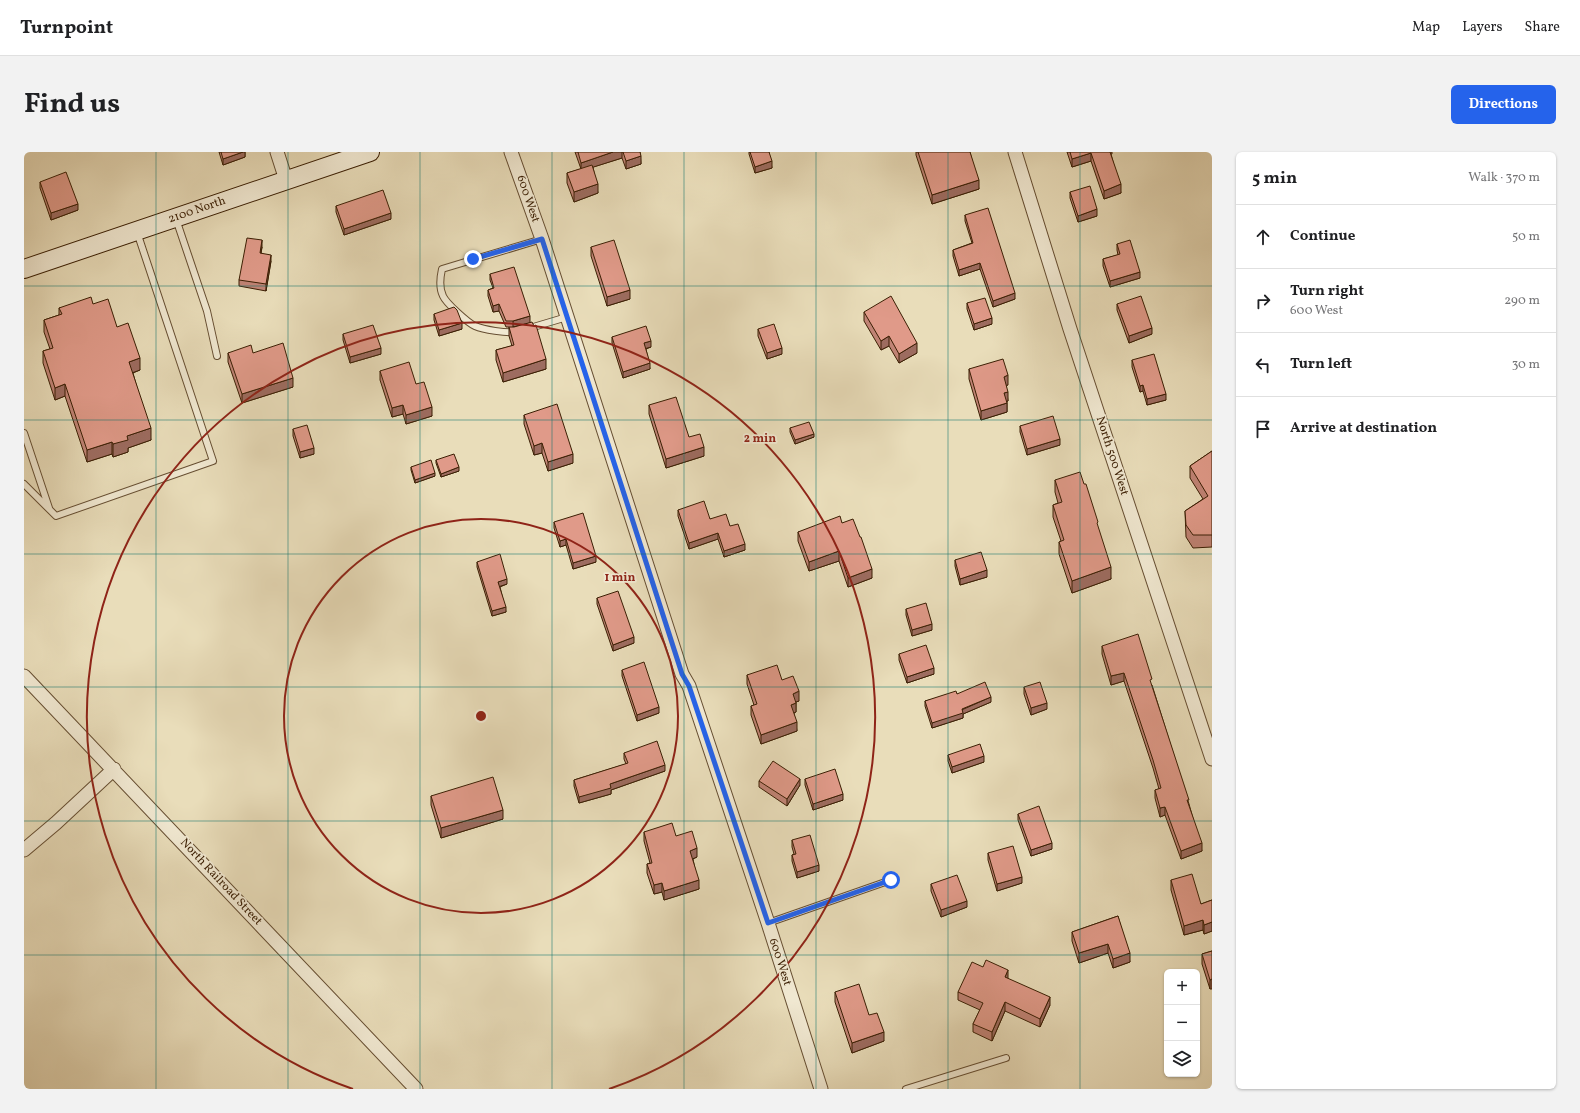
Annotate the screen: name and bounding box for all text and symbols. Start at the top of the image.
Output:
text: Turnpoint [20,15,113,41]
text: Map [1412,18,1440,37]
text: Layers [1462,18,1502,37]
text: Share [1524,18,1560,37]
text: Find us [24,85,120,124]
button: Directions [1451,85,1556,124]
text: 5 min [1252,167,1297,190]
text: Walk · 370 m [1468,169,1540,187]
street label: 600 West [512,173,544,225]
street label: 2100 North [166,193,228,227]
icon: ahead [1252,226,1274,248]
text: Continue [1290,226,1355,247]
text: 50 m [1512,228,1540,246]
route end [464,250,482,268]
text: Turn right [1290,281,1364,302]
icon: right [1252,290,1274,312]
text: 290 m [1504,292,1540,310]
text: 600 West [1290,302,1343,320]
icon: left [1252,354,1274,376]
text: Turn left [1290,354,1352,375]
text: 30 m [1512,356,1540,374]
street label: North 500 West [1092,414,1132,498]
icon: arrive [1252,418,1274,440]
text: Arrive at destination [1290,418,1437,439]
text: 2 min [744,431,776,447]
text: 1 min [605,570,636,586]
centre of rings [474,709,488,723]
street label: North Railroad Street [176,835,266,929]
route start [882,871,900,889]
street label: 600 West [765,936,795,988]
map controls [1164,969,1200,1077]
button: + [1164,969,1200,1005]
button: − [1164,1005,1200,1041]
button: layers [1164,1041,1200,1077]

